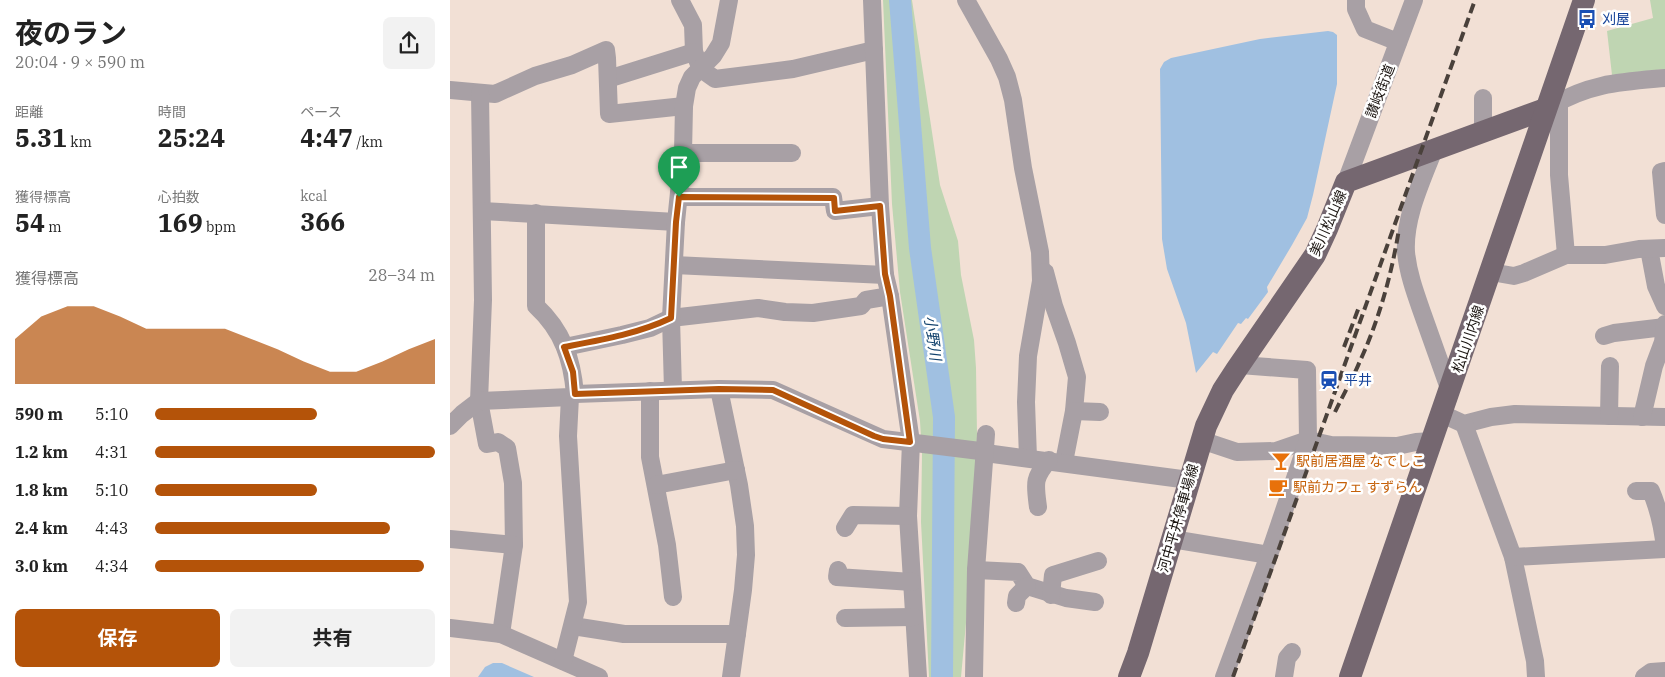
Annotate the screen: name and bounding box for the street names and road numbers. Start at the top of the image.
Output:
street label: 讃岐街道 [1362,62,1398,120]
street label: 美川松山線 [1306,187,1350,259]
street label: 松山川内線 [1448,303,1488,375]
street label: 河中平井停車場線 [1154,462,1202,574]

